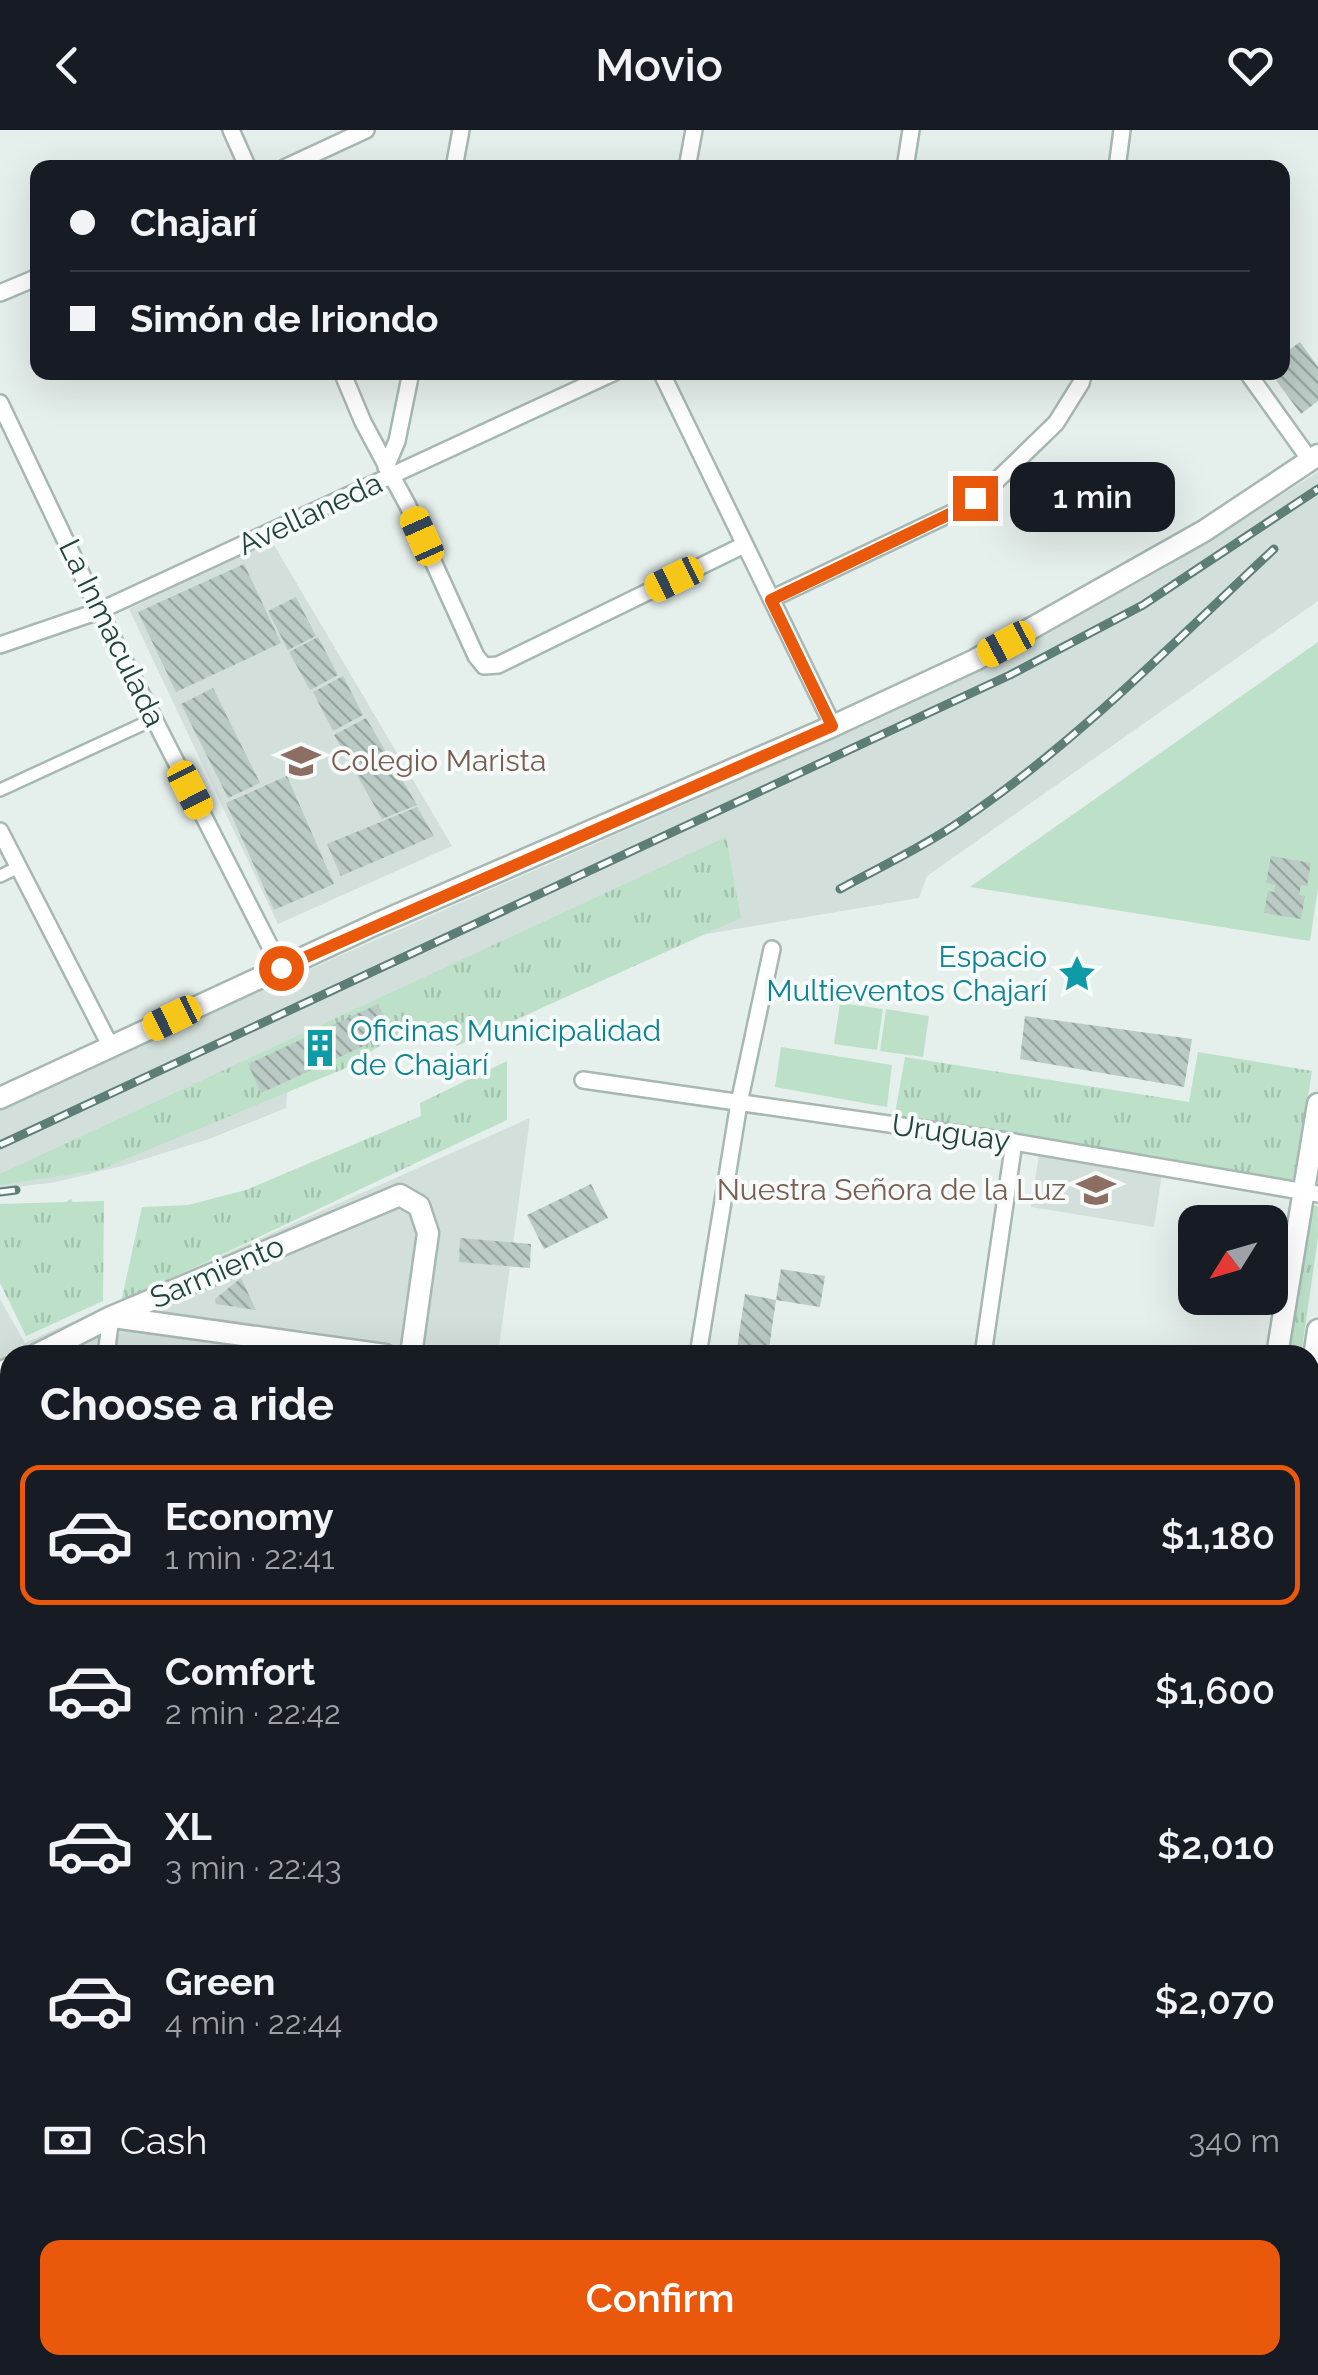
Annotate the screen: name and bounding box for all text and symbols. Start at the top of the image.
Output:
icon: back [40,38,95,93]
icon: heart [1223,38,1278,93]
text: Movio [595,39,723,92]
text: Chajarí [130,200,257,245]
text: Simón de Iriondo [130,296,439,341]
callout: 1 min [1010,463,1175,533]
street label: Avellaneda [232,465,387,562]
route end [953,476,998,521]
text: 1 min [1053,478,1132,515]
car [396,502,448,570]
street label: La Inmaculada [52,533,173,732]
car [640,552,708,606]
car [972,617,1040,671]
school or university icon: Colegio Marista [280,740,322,782]
place label: Colegio Marista [331,743,546,778]
car [163,756,217,824]
place label: Espacio Multieventos Chajarí [766,939,1047,1008]
route start [259,946,304,991]
place icon: Espacio Multieventos Chajarí [1056,953,1098,995]
car [138,991,206,1045]
place label: Oficinas Municipalidad de Chajarí [350,1013,661,1082]
building icon: Oficinas Municipalidad de Chajarí [299,1027,341,1069]
street label: Uruguay [890,1107,1013,1158]
school or university icon: Nuestra Señora de la Luz [1075,1169,1117,1211]
place label: Nuestra Señora de la Luz [717,1172,1066,1207]
north arrow [1178,1205,1288,1315]
map controls [1178,1205,1288,1315]
street label: Sarmiento [145,1228,289,1315]
text: Choose a ride [40,1378,334,1431]
icon: car [45,1490,135,1580]
text: Economy [165,1494,334,1539]
text: $1,180 [1161,1513,1275,1558]
text: 1 min · 22:41 [165,1539,335,1576]
icon: car [45,1645,135,1735]
text: Comfort [165,1649,315,1694]
text: $1,600 [1155,1668,1275,1713]
text: 2 min · 22:42 [165,1694,341,1731]
icon: car [45,1800,135,1890]
text: XL [165,1804,212,1849]
text: $2,010 [1157,1823,1275,1868]
text: 3 min · 22:43 [165,1849,342,1886]
icon: car [45,1955,135,2045]
text: Green [165,1959,275,2004]
text: $2,070 [1154,1978,1275,2023]
text: 4 min · 22:44 [165,2004,342,2041]
icon: cash [40,2113,95,2168]
text: Cash [120,2118,207,2163]
text: 340 m [1188,2122,1280,2159]
button: Confirm [40,2240,1280,2355]

